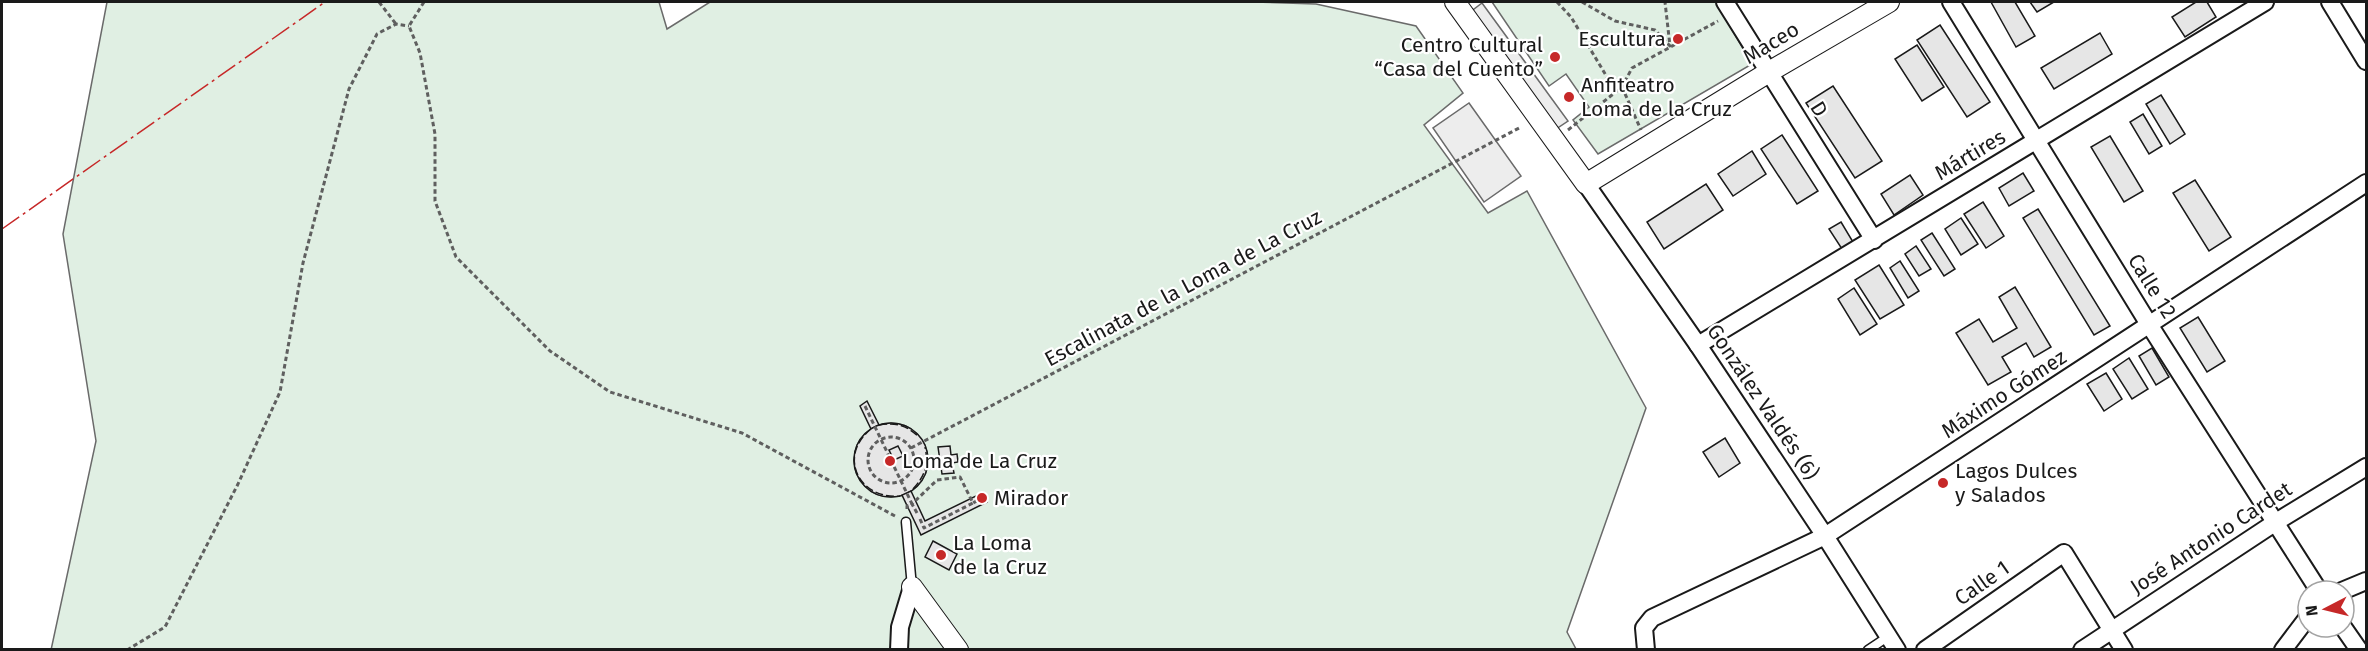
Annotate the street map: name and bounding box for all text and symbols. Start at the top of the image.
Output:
street label: Maceo [1738,16,1804,70]
place label: Escultura [1578,26,1666,52]
place label: Centro Cultural “Casa del Cuento” [1374,32,1543,82]
marker: Escultura [1671,32,1685,46]
marker: Centro Cultural “Casa del Cuento” [1548,50,1562,64]
place label: Anfiteatro Loma de la Cruz [1581,72,1732,122]
marker: Anfiteatro Loma de la Cruz [1562,90,1576,104]
street label: D [1804,96,1834,122]
street label: Mártires [1930,124,2010,186]
street label: Escalinata de la Loma de La Cruz [1040,204,1326,372]
street label: Calle 12 [2122,249,2182,323]
street label: González Valdés (6) [1701,319,1825,485]
street label: Máximo Gómez [1937,344,2071,444]
place label: Loma de La Cruz [902,448,1057,474]
marker: Loma de La Cruz [883,454,897,468]
place label: Lagos Dulces y Salados [1955,458,2078,508]
marker: Lagos Dulces y Salados [1936,476,1950,490]
street label: José Antonio Cardet [2125,476,2297,600]
place label: Mirador [994,485,1068,511]
marker: Mirador [975,491,989,505]
place label: La Loma de la Cruz [953,530,1047,580]
marker: La Loma de la Cruz [934,548,948,562]
street label: Calle 1 [1950,555,2014,611]
north arrow [2296,579,2356,639]
text: N [2302,604,2322,617]

